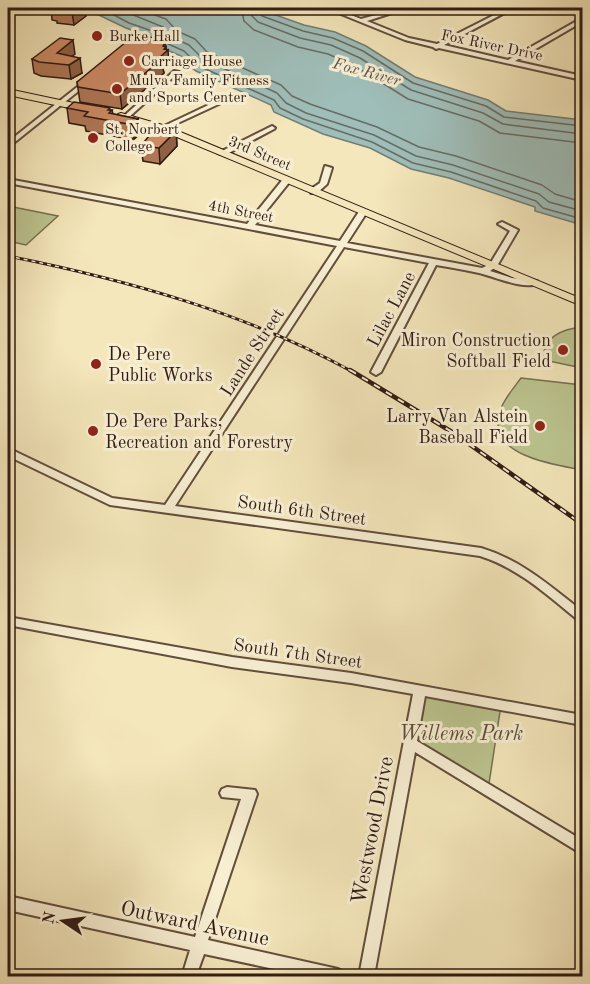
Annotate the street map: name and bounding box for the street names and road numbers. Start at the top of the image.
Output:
street label: Fox River Drive [440,28,544,65]
street label: 3rd Street [226,134,293,174]
street label: 4th Street [207,199,275,226]
street label: Lilac Lane [365,269,419,350]
street label: Lande Street [218,305,288,400]
street label: South 6th Street [236,493,368,529]
street label: South 7th Street [232,636,364,672]
street label: Westwood Drive [349,755,398,906]
street label: Outward Avenue [118,898,271,950]

